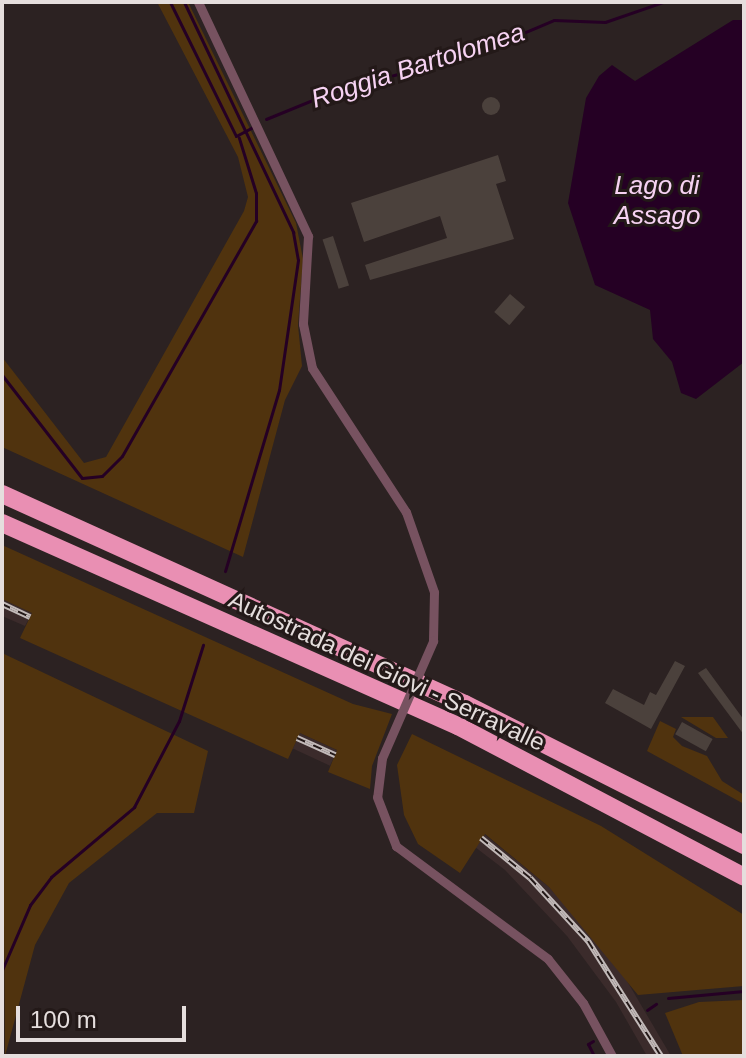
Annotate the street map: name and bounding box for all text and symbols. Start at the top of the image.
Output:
water label: Roggia Bartolomea [307,17,529,115]
water label: Lago di Assago [614,170,700,232]
street label: Autostrada dei Giovi - Serravalle [224,585,550,757]
scale bar [20,990,190,1040]
text: 100 m [30,1006,97,1033]

